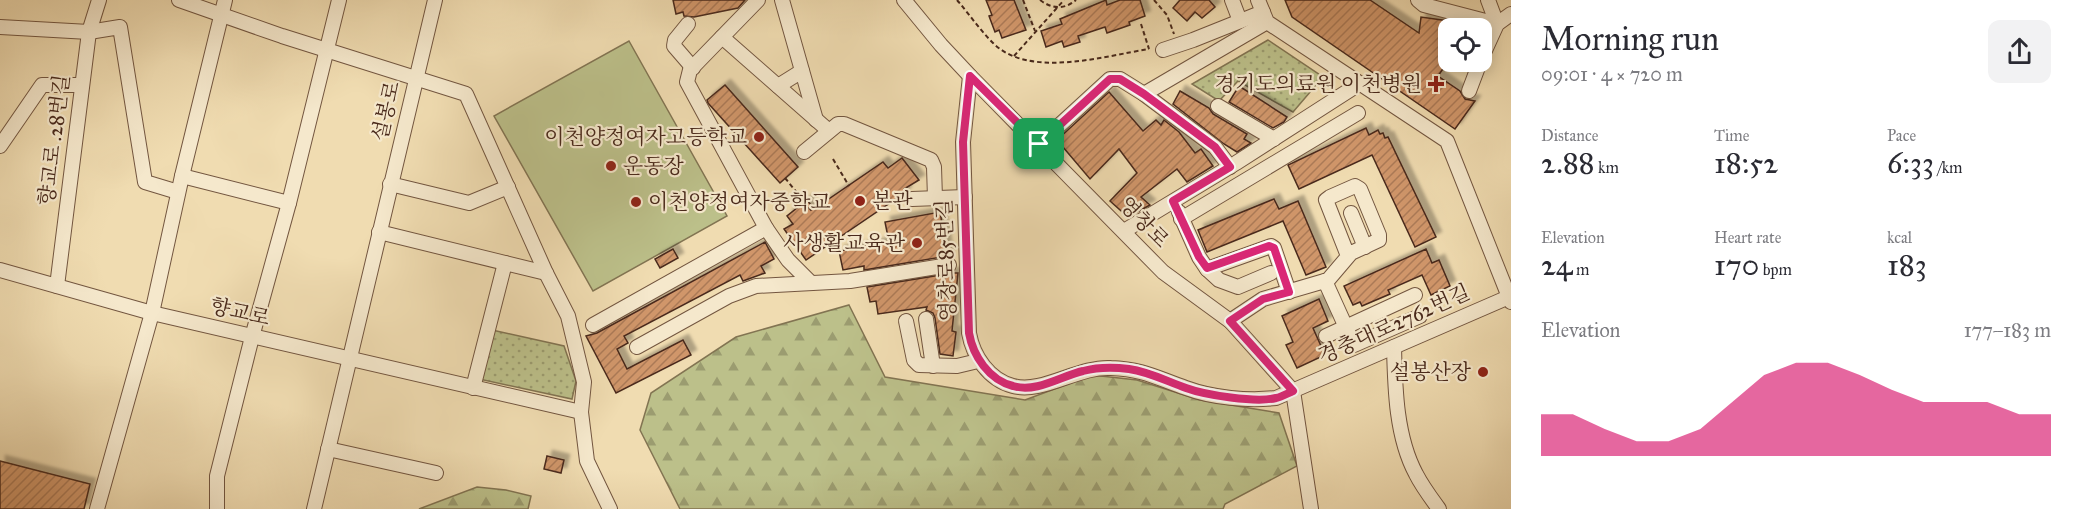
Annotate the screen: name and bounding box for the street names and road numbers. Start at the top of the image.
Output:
street label: 향교로 .28번길 [33,73,75,207]
street label: 설봉로 [366,78,406,144]
street label: 영창로 [1114,191,1174,253]
street label: 영창로85번길 [931,198,961,322]
street label: 경충대로2762번길 [1314,279,1474,369]
street label: 향교로 [207,292,273,332]

